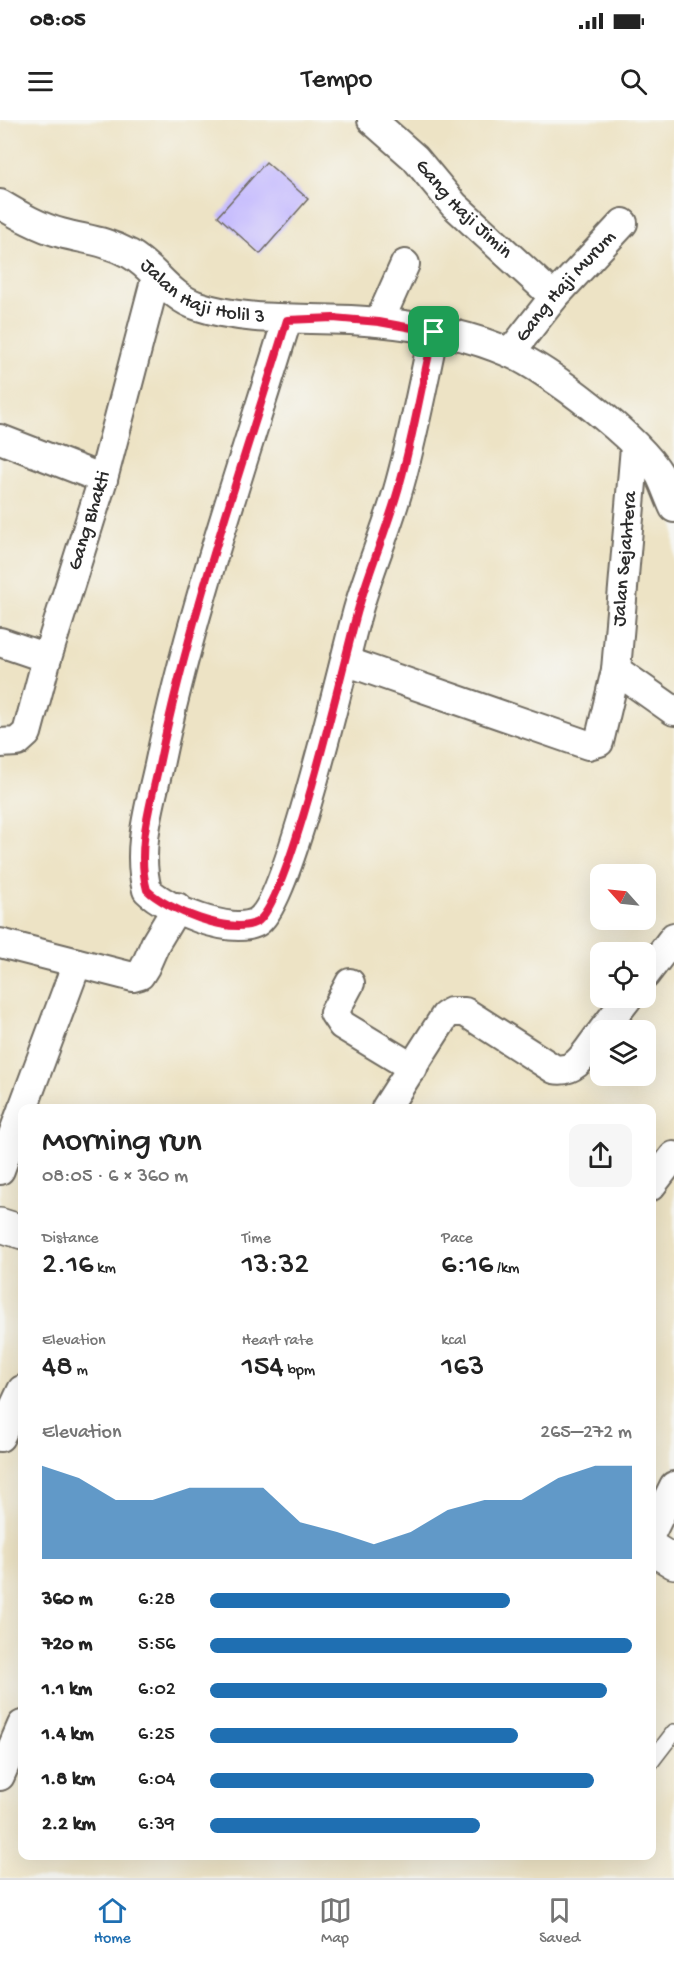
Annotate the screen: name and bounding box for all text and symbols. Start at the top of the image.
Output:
text: 08:05 [30,8,86,34]
icon: menu [24,65,57,98]
text: Tempo [302,65,372,97]
icon: search [617,65,650,98]
street label: Gang Haji Jimin [410,155,517,264]
street label: Gang Haji Murum [511,226,621,347]
street label: Jalan Haji Holil 3 [135,254,266,329]
pin [408,306,459,357]
icon: arrive [417,315,450,348]
street label: Gang Bhakti [64,469,116,573]
street label: Jalan Sejahtera [608,490,643,627]
north arrow [590,864,656,930]
map controls [590,864,656,1086]
button: locate [590,942,656,1008]
button: layers [590,1020,656,1086]
text: Morning run [42,1124,202,1162]
button: share [569,1124,632,1187]
text: 08:05 · 6 × 360 m [42,1166,188,1189]
text: Distance [42,1230,99,1249]
text: Time [242,1230,271,1249]
text: Pace [441,1230,473,1249]
text: 2.16 [42,1249,93,1284]
text: 13:32 [242,1249,309,1284]
text: 6:16 [441,1249,493,1284]
text: km [93,1260,116,1279]
text: /km [493,1260,519,1279]
text: Elevation [42,1332,106,1351]
text: Heart rate [242,1332,313,1351]
text: kcal [441,1332,466,1351]
text: 48 [42,1351,73,1386]
text: 154 [242,1351,284,1386]
text: 163 [441,1351,484,1386]
text: m [73,1362,88,1381]
text: bpm [284,1362,315,1381]
text: Elevation [42,1422,122,1445]
text: 265–272 m [540,1422,632,1445]
text: 360 m [42,1589,93,1612]
text: 6:28 [138,1589,175,1612]
text: 720 m [42,1634,93,1657]
text: 5:56 [138,1634,175,1657]
text: 1.1 km [42,1679,92,1702]
text: 6:02 [138,1679,176,1702]
text: 1.4 km [42,1724,94,1747]
text: 6:25 [138,1724,175,1747]
text: 1.8 km [42,1769,95,1792]
text: 6:04 [138,1769,175,1792]
text: 2.2 km [42,1814,96,1837]
text: 6:39 [138,1814,175,1837]
tab: Home [94,1894,131,1949]
tab: Map [319,1894,352,1949]
tab: Saved [539,1894,580,1949]

